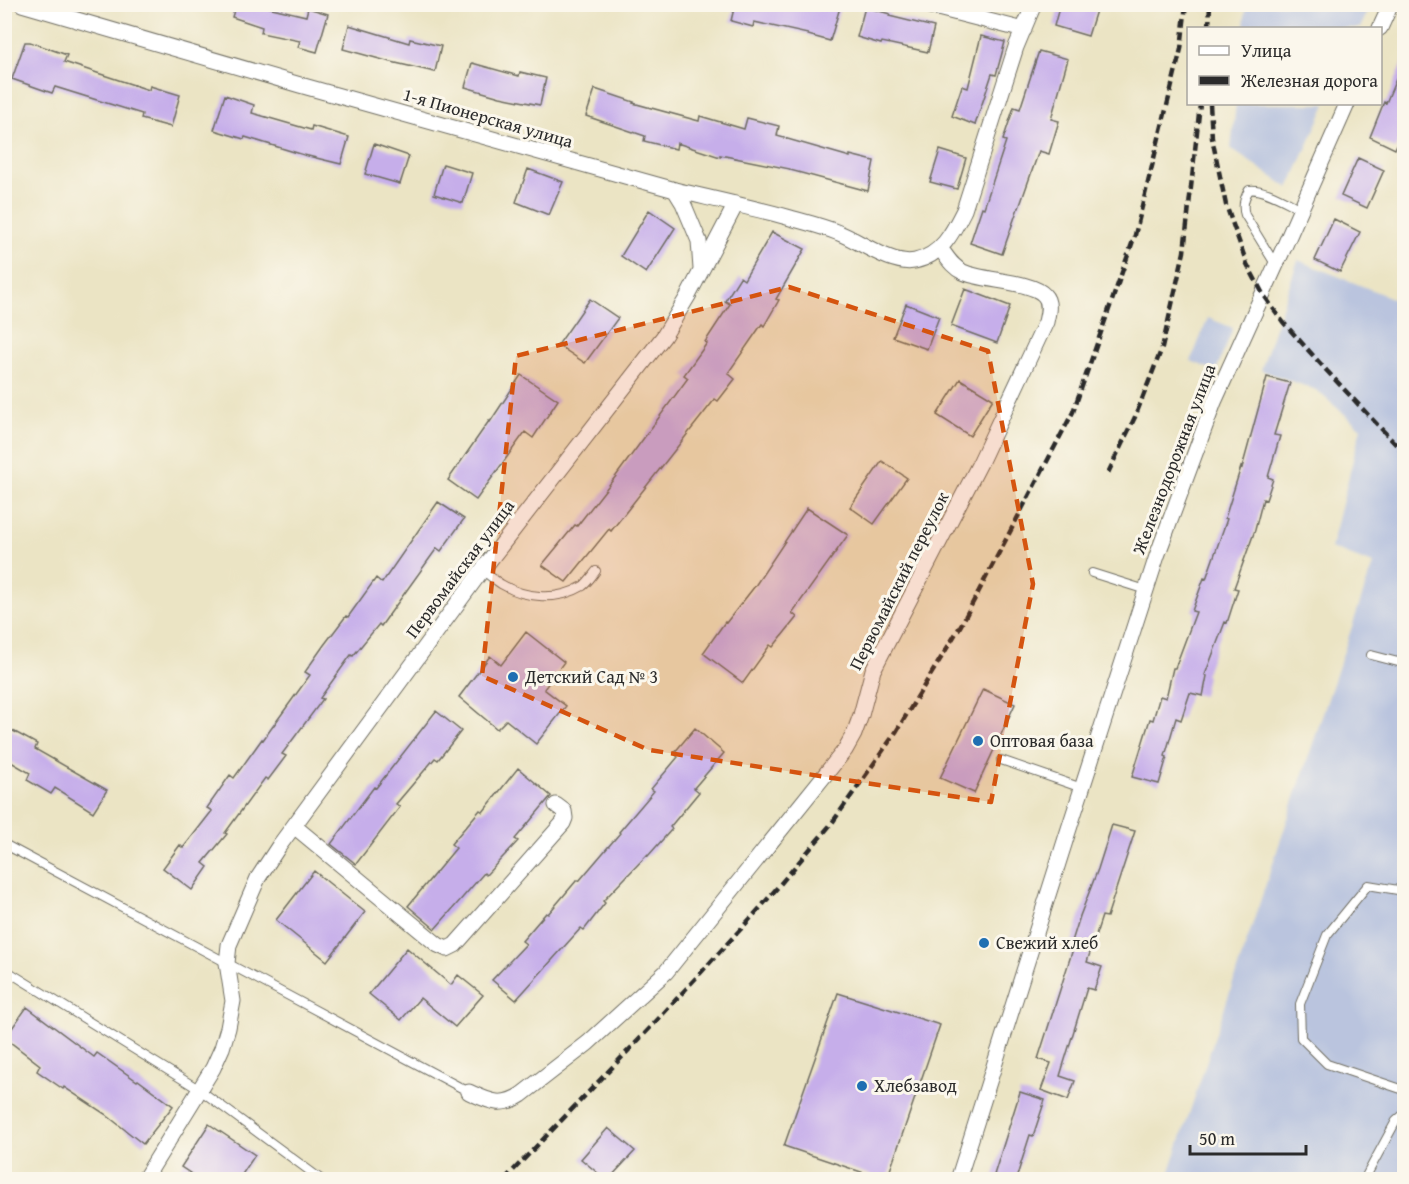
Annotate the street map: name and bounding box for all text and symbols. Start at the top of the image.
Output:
legend [1187,27,1382,105]
text: Улица [1241,37,1292,64]
text: Железная дорога [1240,67,1378,94]
street label: 1-я Пионерская улица [400,80,577,155]
street label: Железнодорожная улица [1124,359,1222,559]
street label: Первомайский переулок [842,486,956,675]
street label: Первомайская улица [398,493,521,644]
place label: Детский Сад № 3 [524,663,658,690]
marker: Детский Сад № 3 [506,670,520,684]
place label: Оптовая база [990,727,1094,754]
marker: Оптовая база [971,734,985,748]
place label: Свежий хлеб [996,929,1098,956]
marker: Свежий хлеб [977,936,991,950]
place label: Хлебзавод [874,1072,957,1099]
marker: Хлебзавод [855,1079,869,1093]
scale bar [1190,1118,1306,1156]
text: 50 m [1199,1125,1235,1152]

